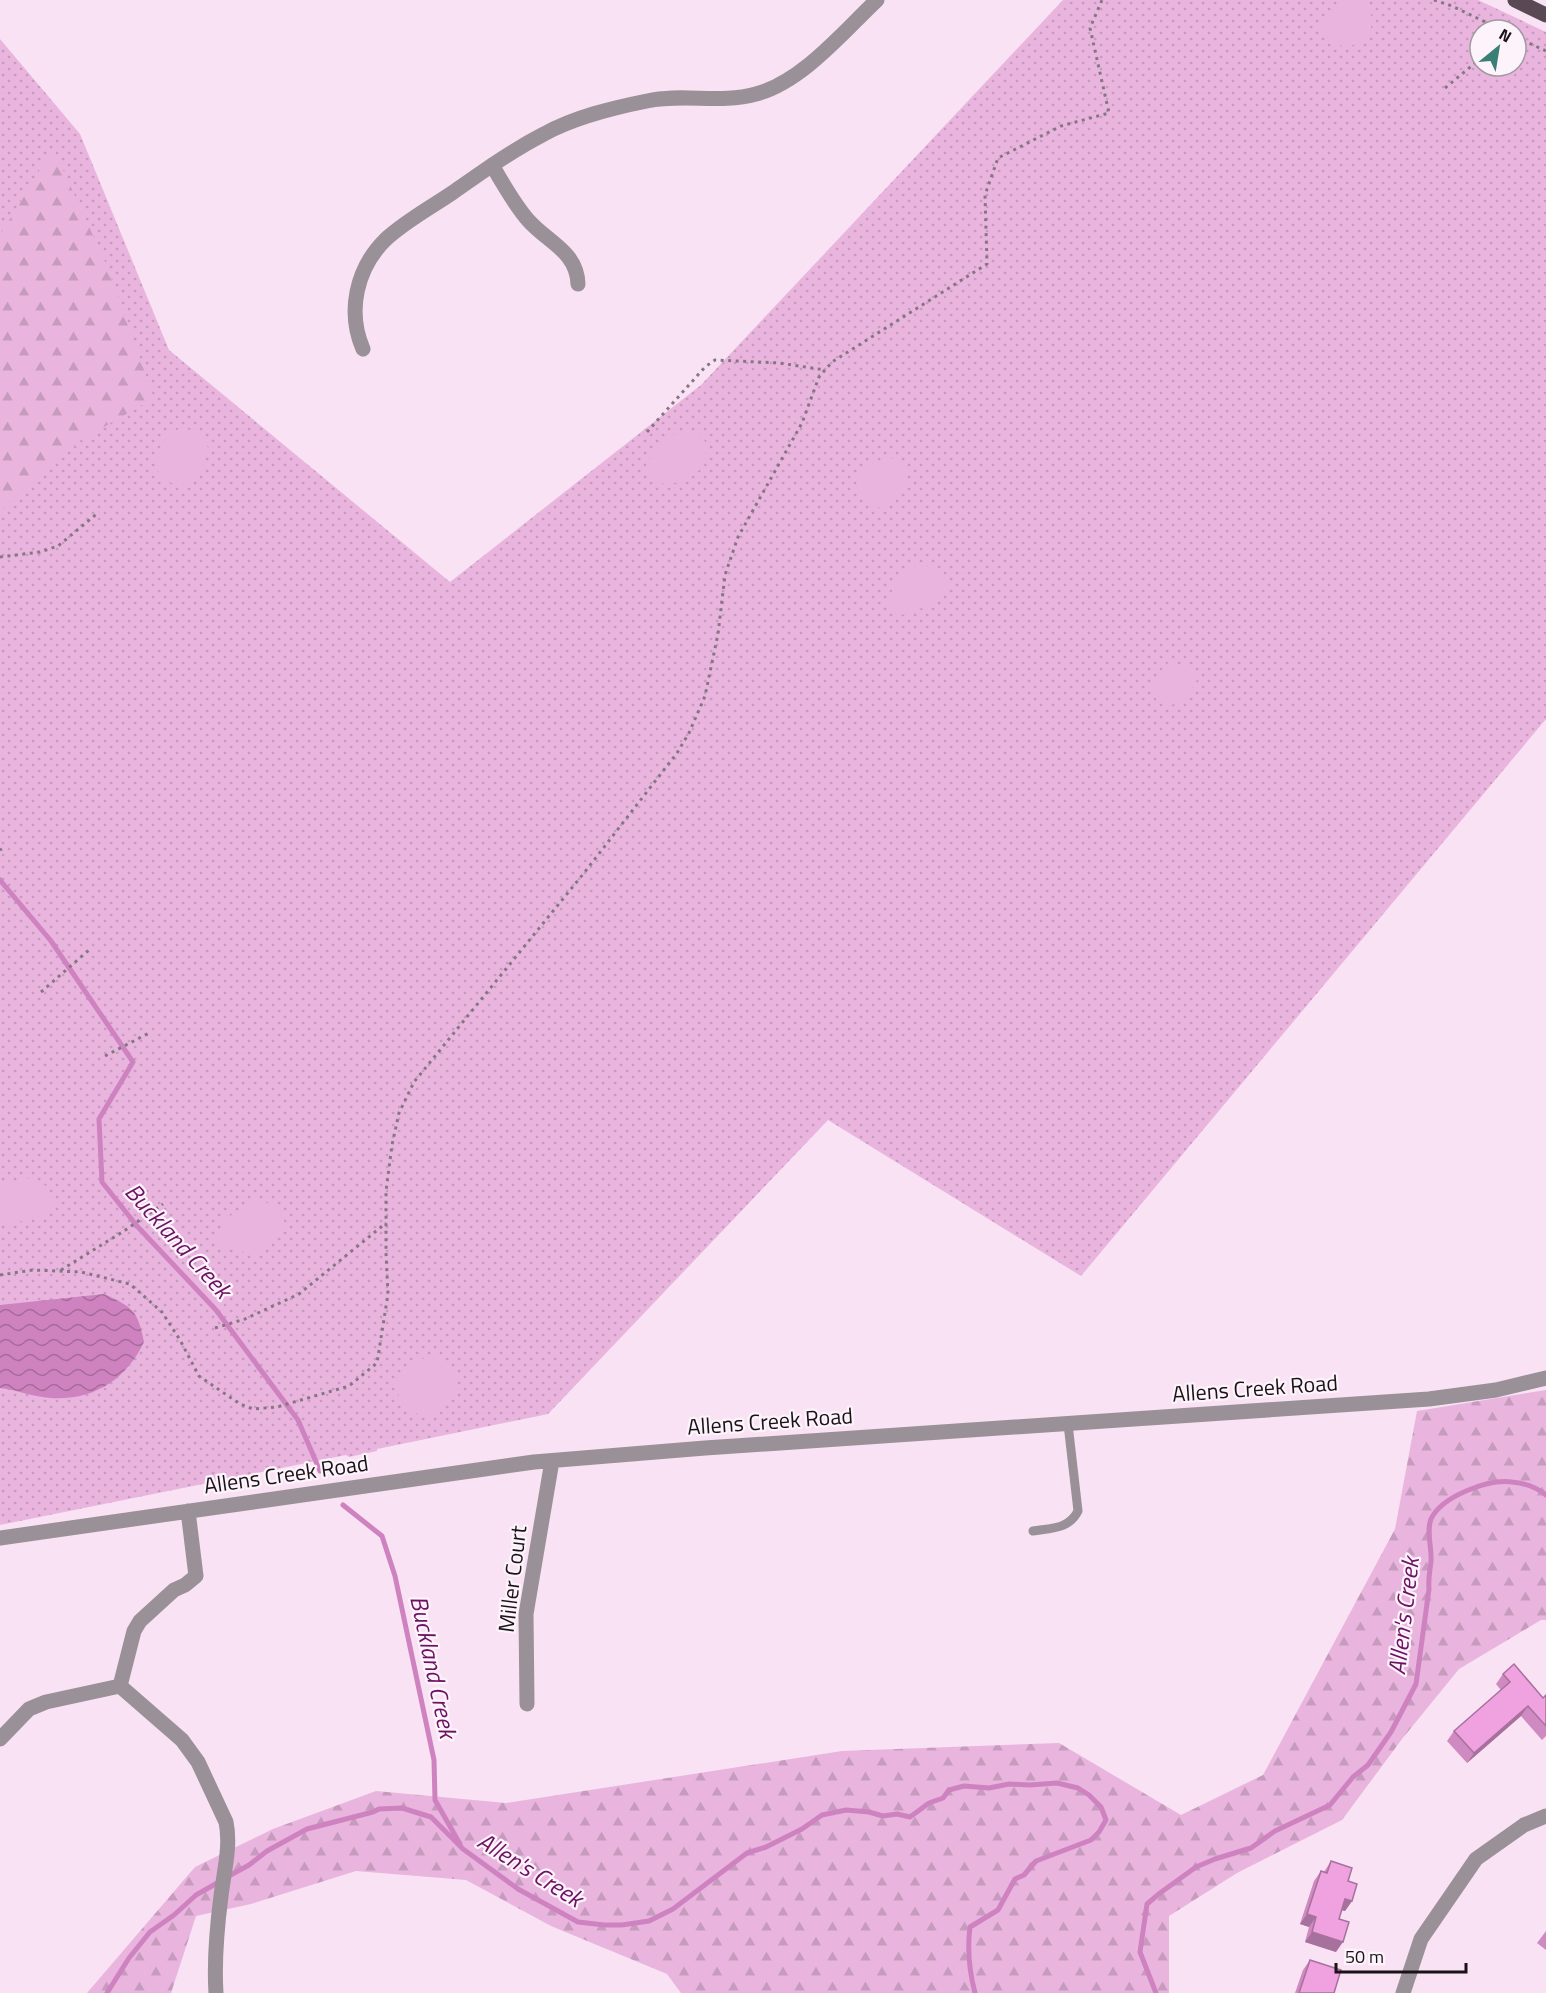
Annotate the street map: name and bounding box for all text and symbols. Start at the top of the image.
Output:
north arrow [1468,18,1528,78]
text: N [1495,22,1516,48]
water label: Buckland Creek [117,1174,243,1309]
street label: Allens Creek Road [1171,1365,1339,1411]
street label: Allens Creek Road [686,1398,854,1444]
street label: Allens Creek Road [202,1446,370,1502]
street label: Miller Court [489,1523,535,1634]
water label: Allen's Creek [1378,1552,1428,1677]
water label: Buckland Creek [401,1592,467,1745]
water label: Allen's Creek [471,1823,593,1917]
scale bar [1336,1936,1466,1974]
text: 50 m [1345,1943,1384,1970]

